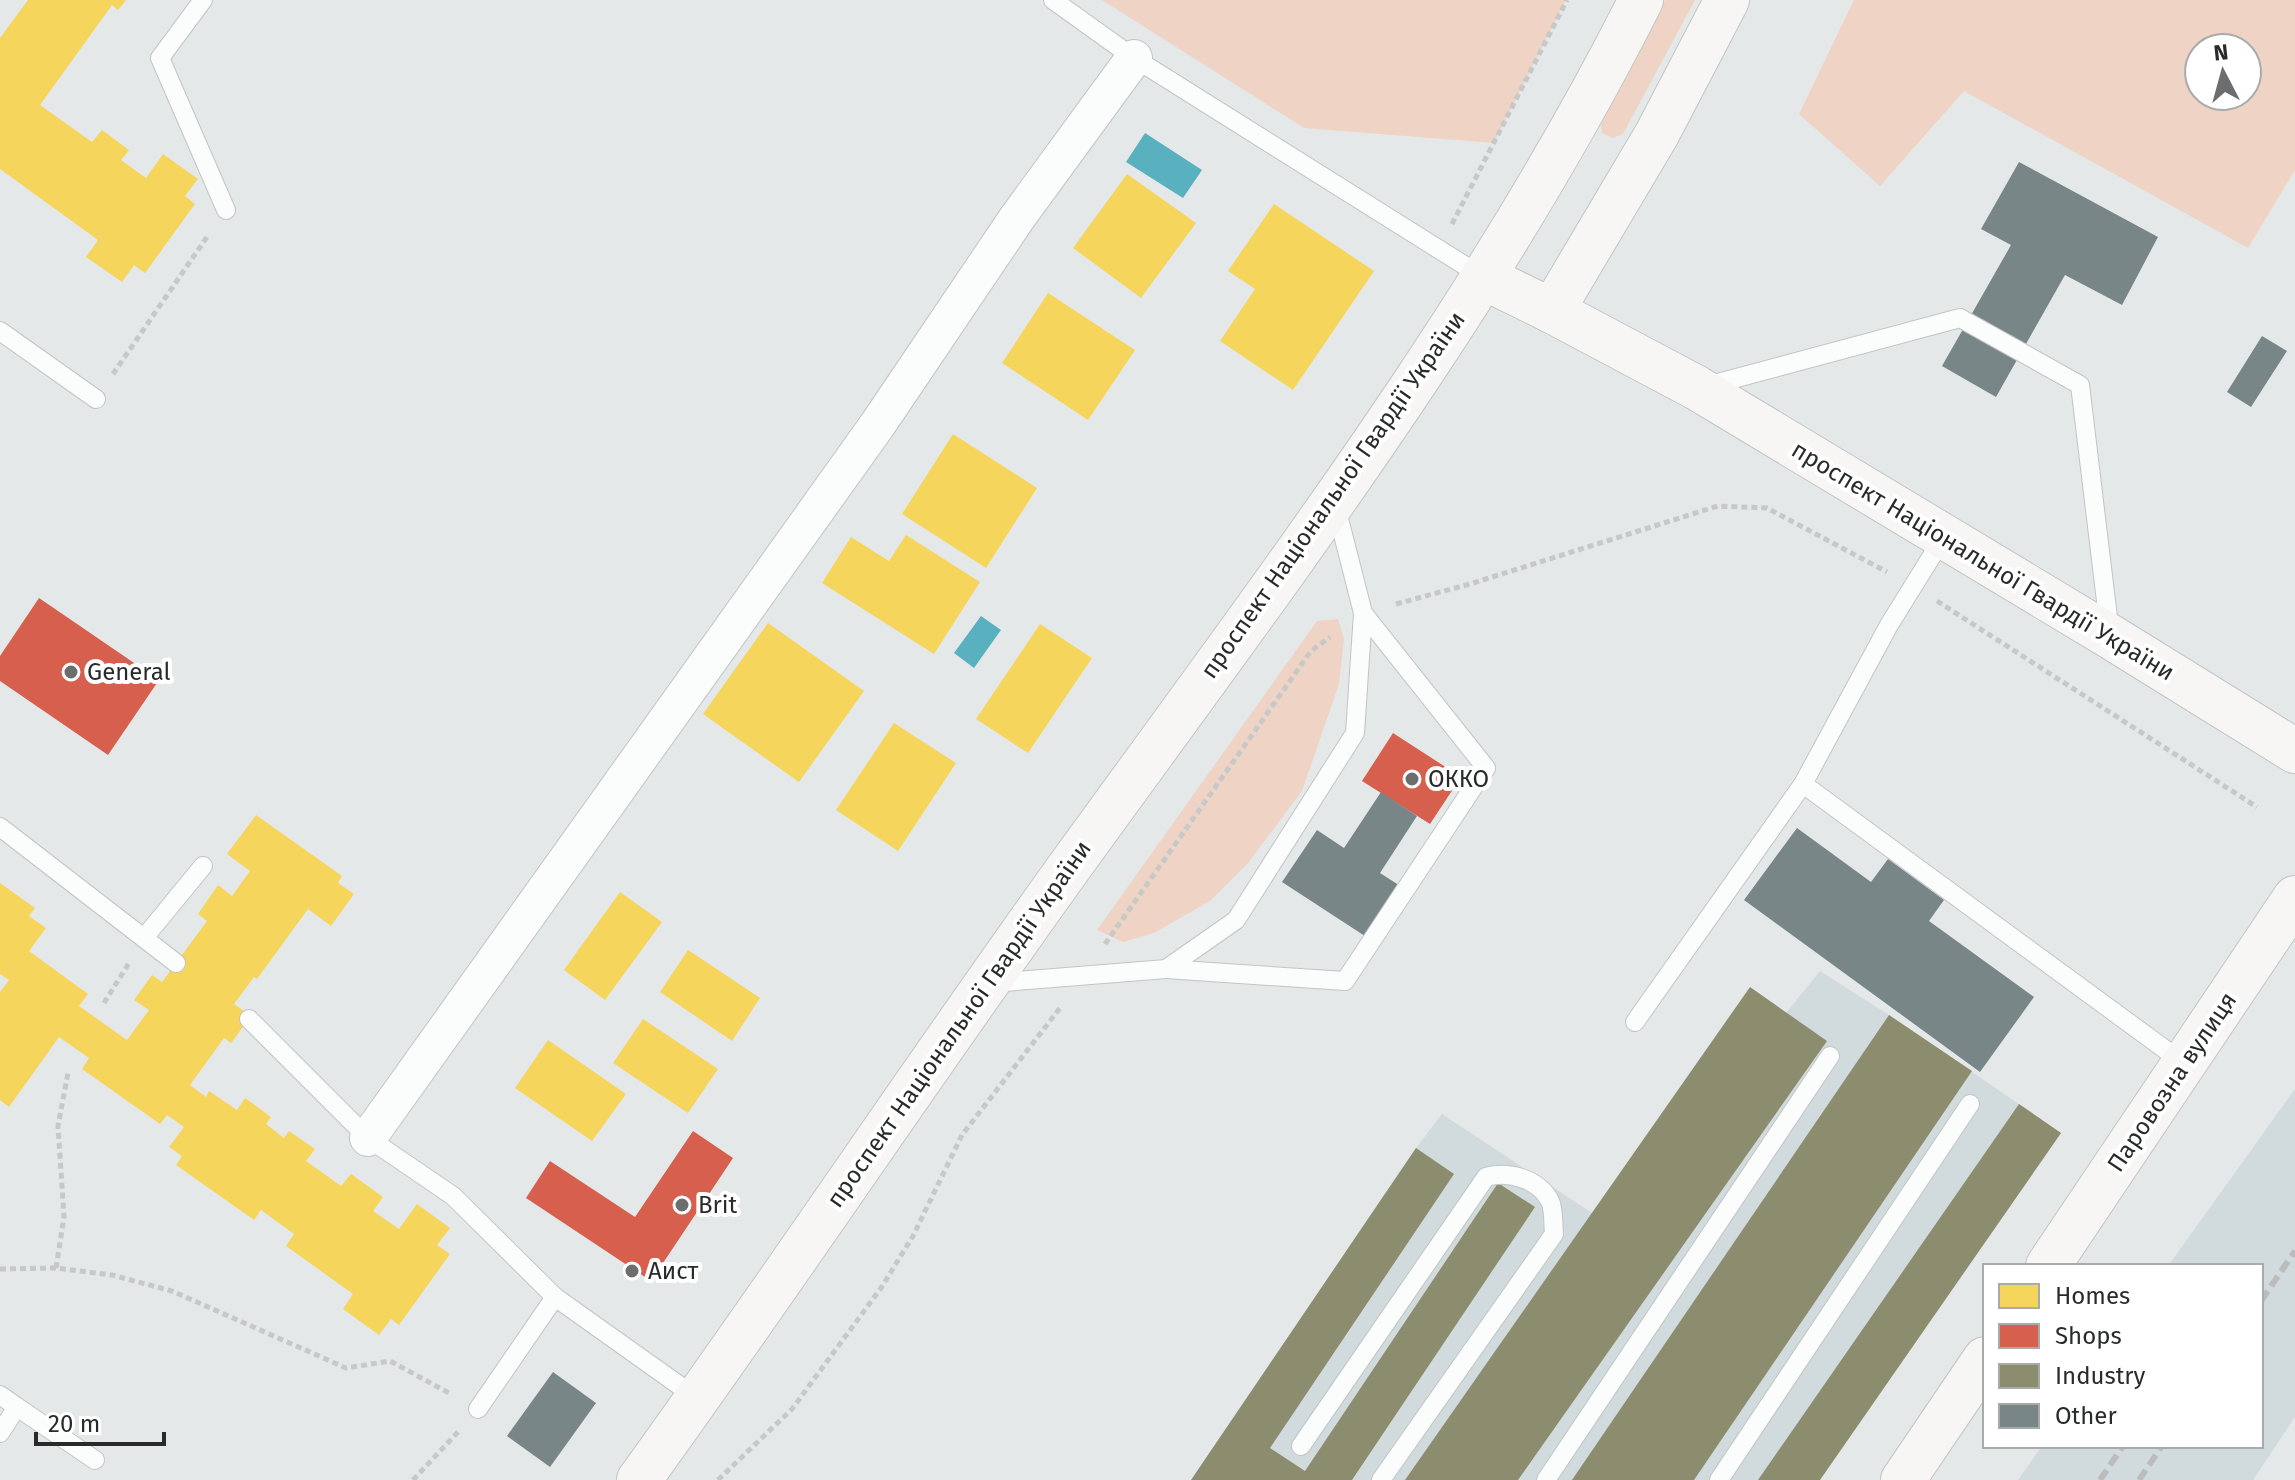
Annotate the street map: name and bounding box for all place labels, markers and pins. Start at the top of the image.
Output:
place label: General [87,658,171,686]
marker: General [62,663,80,681]
place label: ОККО [1428,765,1489,793]
marker: ОККО [1403,770,1421,788]
place label: Brit [698,1191,738,1219]
marker: Brit [673,1196,691,1214]
place label: Аист [648,1257,699,1285]
marker: Аист [623,1262,641,1280]

